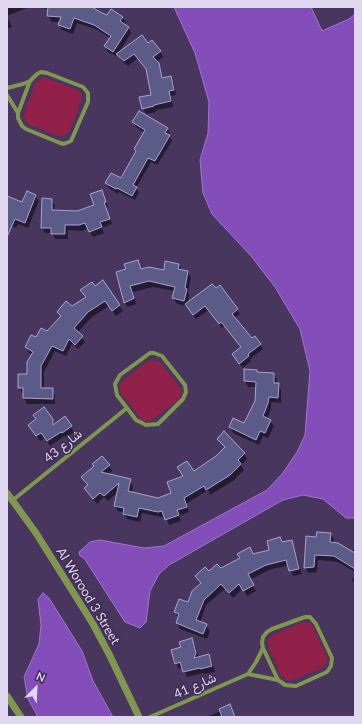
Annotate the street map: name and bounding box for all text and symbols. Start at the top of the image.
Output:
street label: شارع 43 [41,426,85,466]
street label: Al Worood 3 Street [53,545,123,647]
north arrow [16,668,56,708]
text: N [35,669,48,684]
street label: شارع 41 [171,670,219,702]

